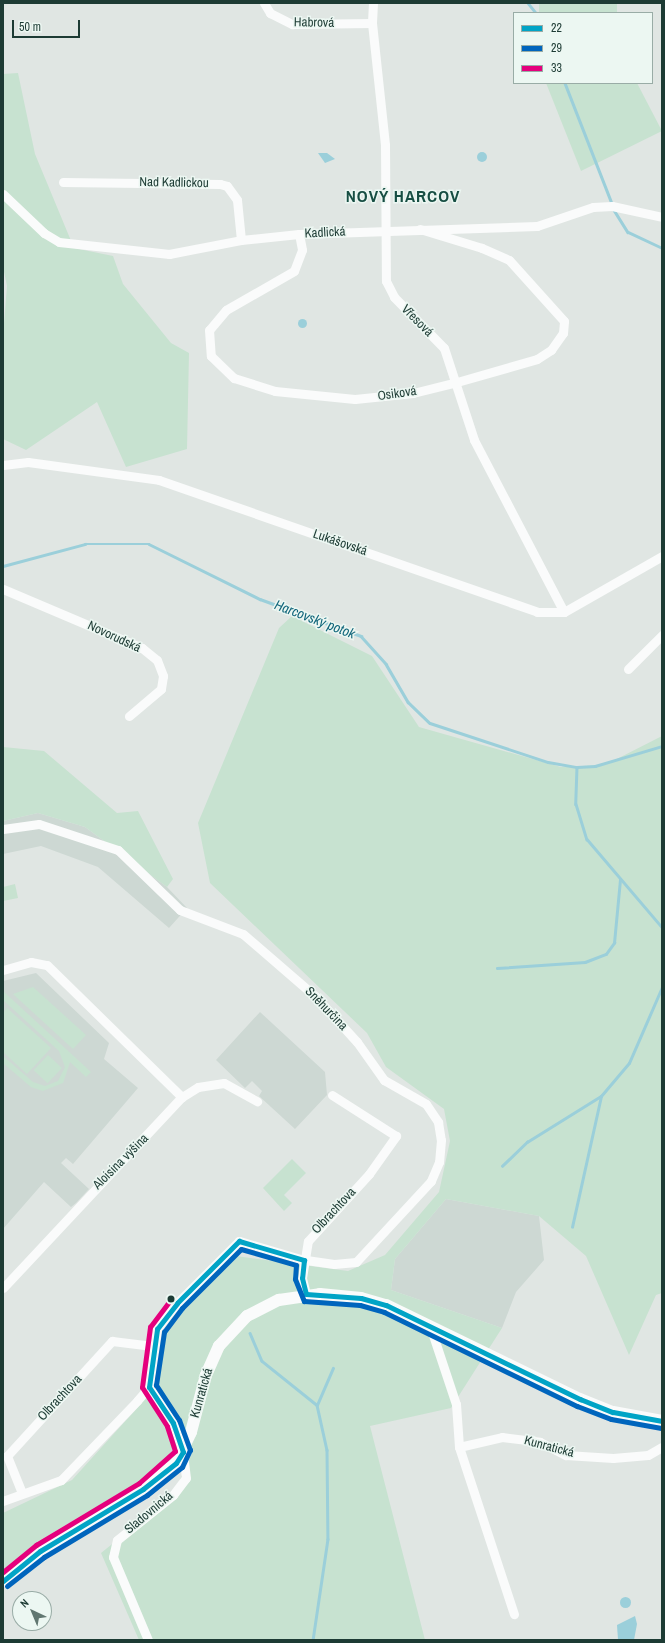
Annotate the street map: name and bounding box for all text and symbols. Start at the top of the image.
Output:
scale bar [14,12,82,38]
legend [513,12,653,84]
street label: Habrová [294,15,334,31]
text: 50 m [19,19,41,35]
text: 22 [551,20,562,36]
text: 29 [551,40,562,56]
text: 33 [551,60,562,76]
street label: Nad Kadlickou [139,175,209,191]
district label: NOVÝ HARCOV [346,186,460,206]
street label: Kadlická [304,224,346,242]
street label: Vřesová [398,302,436,340]
street label: Osiková [377,384,417,404]
street label: Lukášovská [311,526,369,560]
water label: Harcovský potok [272,596,358,642]
street label: Novorudská [85,618,143,656]
street label: Sněhurčina [301,984,351,1034]
street label: Aloisina výšina [90,1131,152,1193]
street label: Olbrachtova [309,1185,359,1237]
unlabelled marker [166,1294,176,1304]
street label: Kunratická [187,1366,217,1420]
street label: Olbrachtova [35,1372,85,1424]
street label: Kunratická [522,1433,576,1461]
street label: Sladovnická [122,1488,176,1538]
north arrow [12,1591,52,1631]
text: N [17,1596,32,1610]

